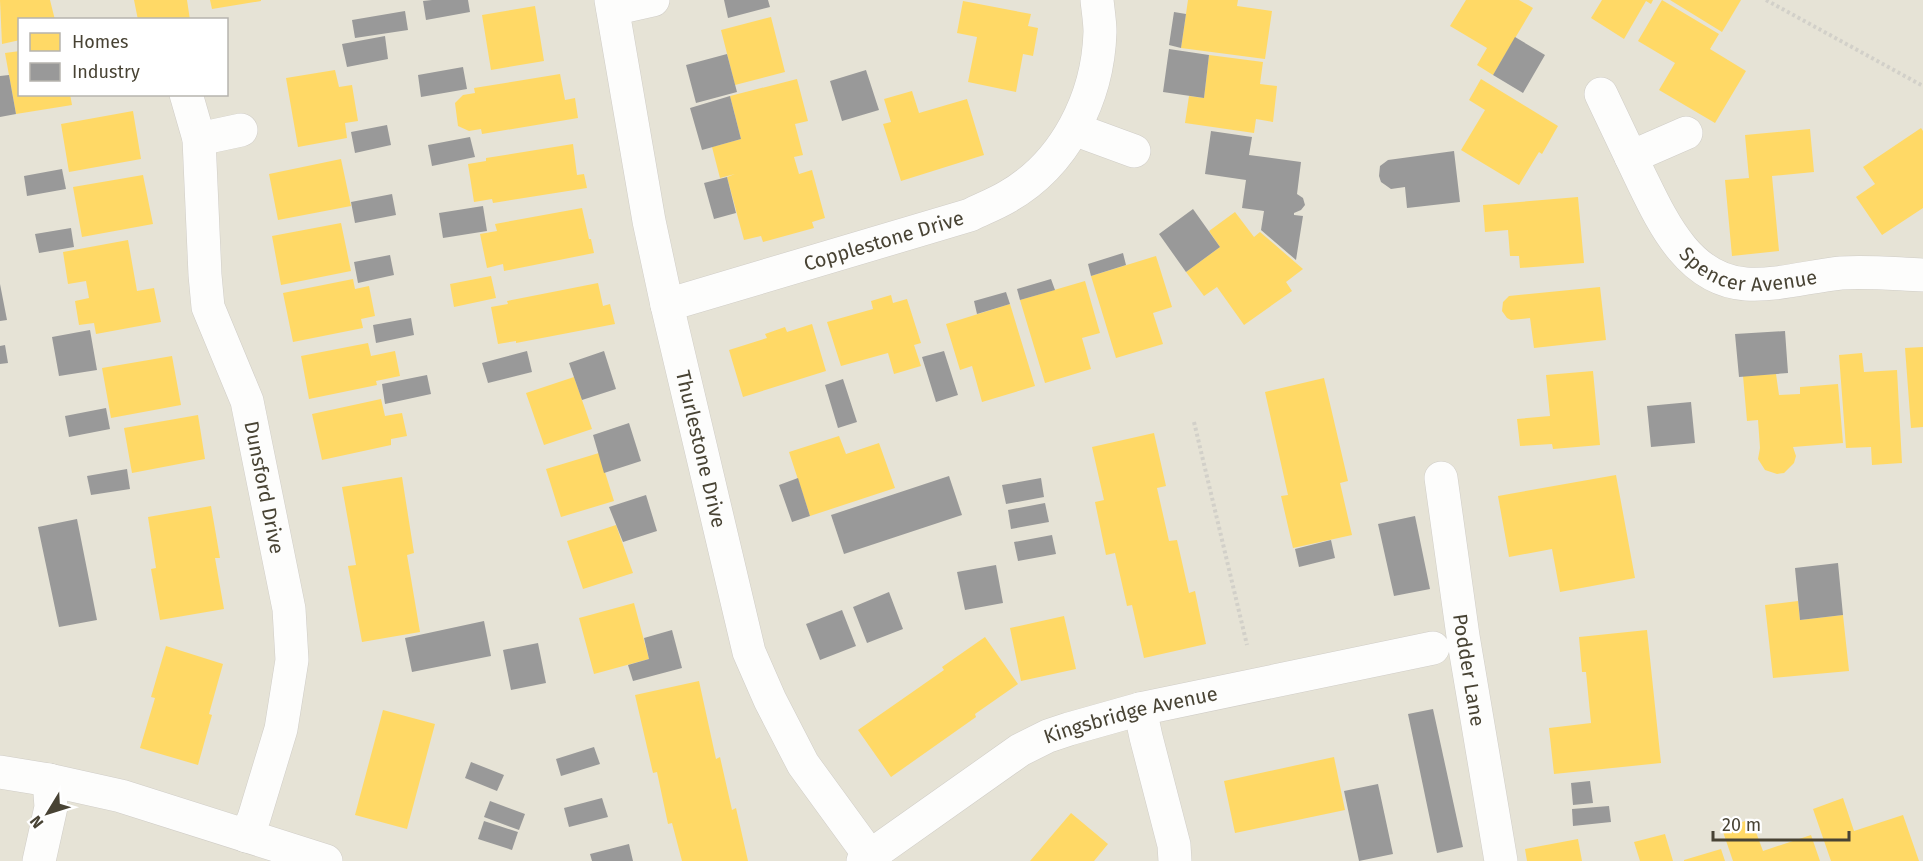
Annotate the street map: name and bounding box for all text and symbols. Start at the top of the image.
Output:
legend [18,18,228,96]
text: Homes [72,31,128,53]
text: Industry [72,61,140,83]
street label: Copplestone Drive [801,206,967,276]
street label: Spencer Avenue [1674,242,1819,296]
street label: Thurlestone Drive [671,368,731,530]
street label: Dunsford Drive [239,419,290,556]
street label: Podder Lane [1448,612,1490,728]
street label: Kingsbridge Avenue [1040,681,1220,749]
north arrow [18,783,78,843]
scale bar [1713,804,1850,842]
text: N [26,812,47,832]
text: 20 m [1722,814,1761,836]

